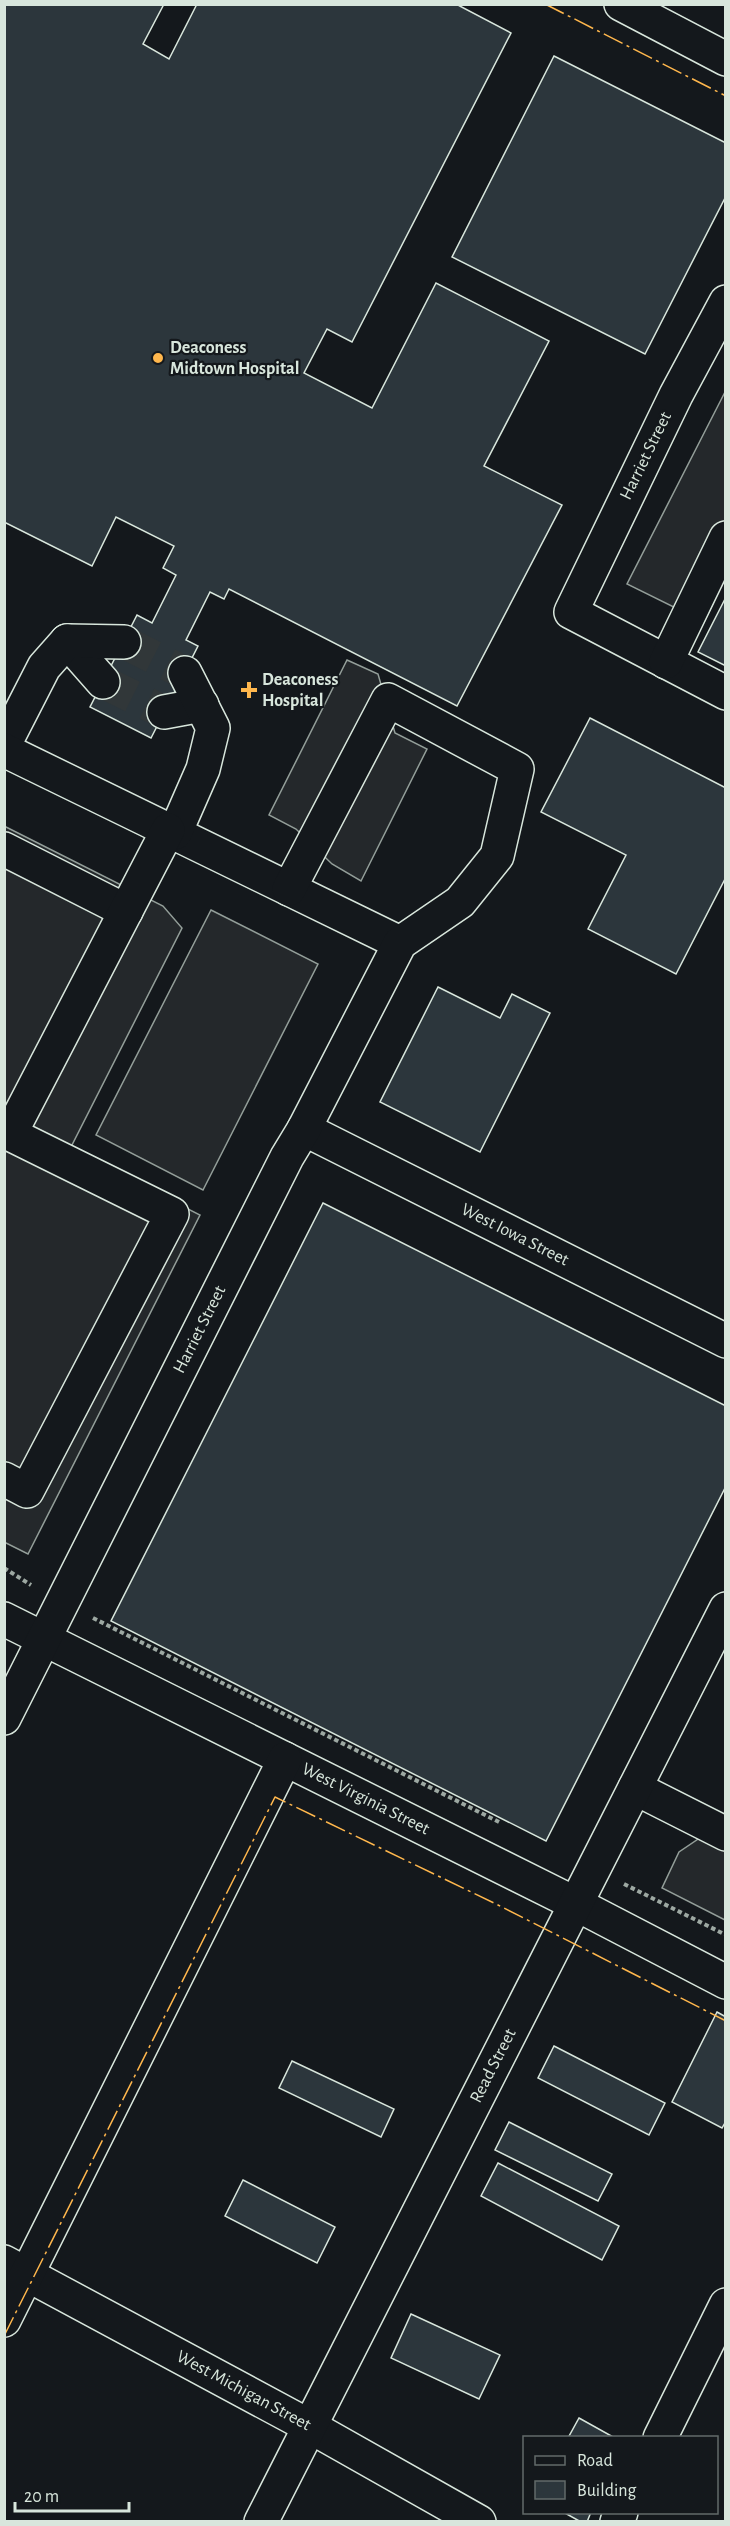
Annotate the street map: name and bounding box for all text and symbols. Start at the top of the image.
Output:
place label: Deaconess Midtown Hospital [170,339,299,378]
marker: Deaconess Midtown Hospital [151,351,165,365]
street label: Harriet Street [617,409,675,503]
place label: Deaconess Hospital [262,671,339,710]
marker: Deaconess Hospital [240,681,258,699]
street label: West Iowa Street [458,1200,572,1270]
street label: Harriet Street [170,1283,230,1376]
street label: West Virginia Street [299,1760,432,1839]
street label: Read Street [467,2026,520,2106]
street label: West Michigan Street [173,2347,314,2434]
legend [523,2436,718,2514]
text: Road [577,2452,613,2470]
scale bar [15,2475,129,2513]
text: Building [577,2482,637,2500]
text: 20 m [24,2488,59,2506]

